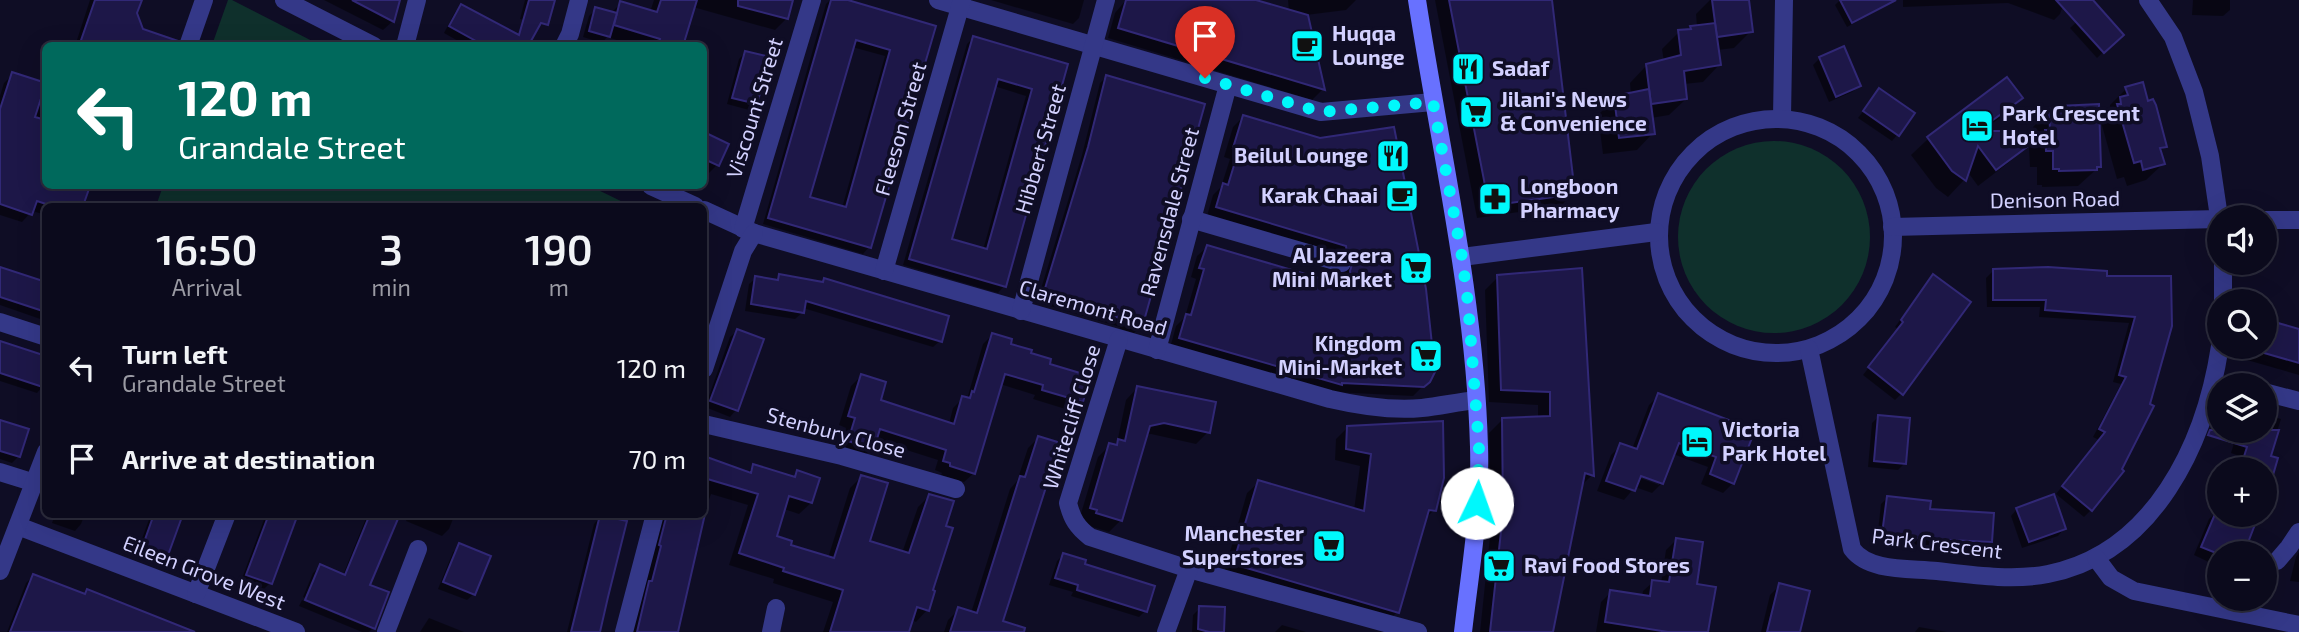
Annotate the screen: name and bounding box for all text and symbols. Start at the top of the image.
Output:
pin [1175,6,1235,78]
icon: arrive [1186,17,1224,55]
place label: Huqqa Lounge [1332,20,1405,69]
cafe icon: Huqqa Lounge [1288,27,1326,65]
street label: Viscount Street [720,34,787,181]
restaurant icon: Sadaf [1449,50,1487,88]
place label: Sadaf [1492,55,1550,80]
street label: Fleeson Street [869,59,931,198]
text: 120 m [178,67,312,126]
icon: left [63,70,154,161]
street label: Hibbert Street [1009,81,1070,216]
place label: Jilani's News & Convenience [1500,86,1647,135]
supermarket icon: Jilani's News & Convenience [1457,93,1495,131]
place label: Park Crescent Hotel [2002,100,2140,149]
hotel icon: Park Crescent Hotel [1958,107,1996,145]
street label: Ravensdale Street [1134,124,1203,299]
text: Grandale Street [178,127,406,165]
restaurant icon: Beilul Lounge [1374,137,1412,175]
place label: Beilul Lounge [1234,142,1368,167]
place label: Longboon Pharmacy [1520,173,1620,223]
cafe icon: Karak Chaai [1383,177,1421,215]
pharmacy icon: Longboon Pharmacy [1476,180,1514,218]
place label: Karak Chaai [1261,182,1378,207]
street label: Denison Road [1990,185,2120,212]
map controls [2207,205,2277,611]
button: sound [2207,205,2277,275]
text: 16:50 [156,223,257,273]
text: 3 [379,223,403,273]
text: 190 [525,223,593,273]
place label: Al Jazeera Mini Market [1272,242,1392,291]
supermarket icon: Al Jazeera Mini Market [1397,249,1435,287]
text: Arrival [172,273,242,301]
text: min [372,273,411,301]
text: m [549,273,569,301]
street label: Claremont Road [1017,273,1170,340]
button: search [2207,289,2277,359]
place label: Kingdom Mini-Market [1278,330,1402,379]
supermarket icon: Kingdom Mini-Market [1407,337,1445,375]
text: Turn left [122,338,228,369]
street label: Whitecliff Close [1037,341,1104,492]
icon: left [63,349,101,387]
text: 120 m [617,352,686,383]
text: Grandale Street [122,369,286,397]
button: layers [2207,373,2277,443]
street label: Stenbury Close [764,401,909,462]
place label: Victoria Park Hotel [1722,416,1826,465]
hotel icon: Victoria Park Hotel [1678,423,1716,461]
icon: arrive [63,440,101,478]
text: Arrive at destination [122,443,375,474]
text: 70 m [628,443,686,474]
button: + [2207,457,2277,527]
position arrow [1440,466,1514,540]
place label: Manchester Superstores [1182,520,1304,569]
street label: Park Crescent [1871,522,2004,563]
supermarket icon: Manchester Superstores [1310,527,1348,565]
street label: Eileen Grove West [120,529,289,614]
button: − [2207,541,2277,611]
supermarket icon: Ravi Food Stores [1480,547,1518,585]
place label: Ravi Food Stores [1524,552,1690,577]

